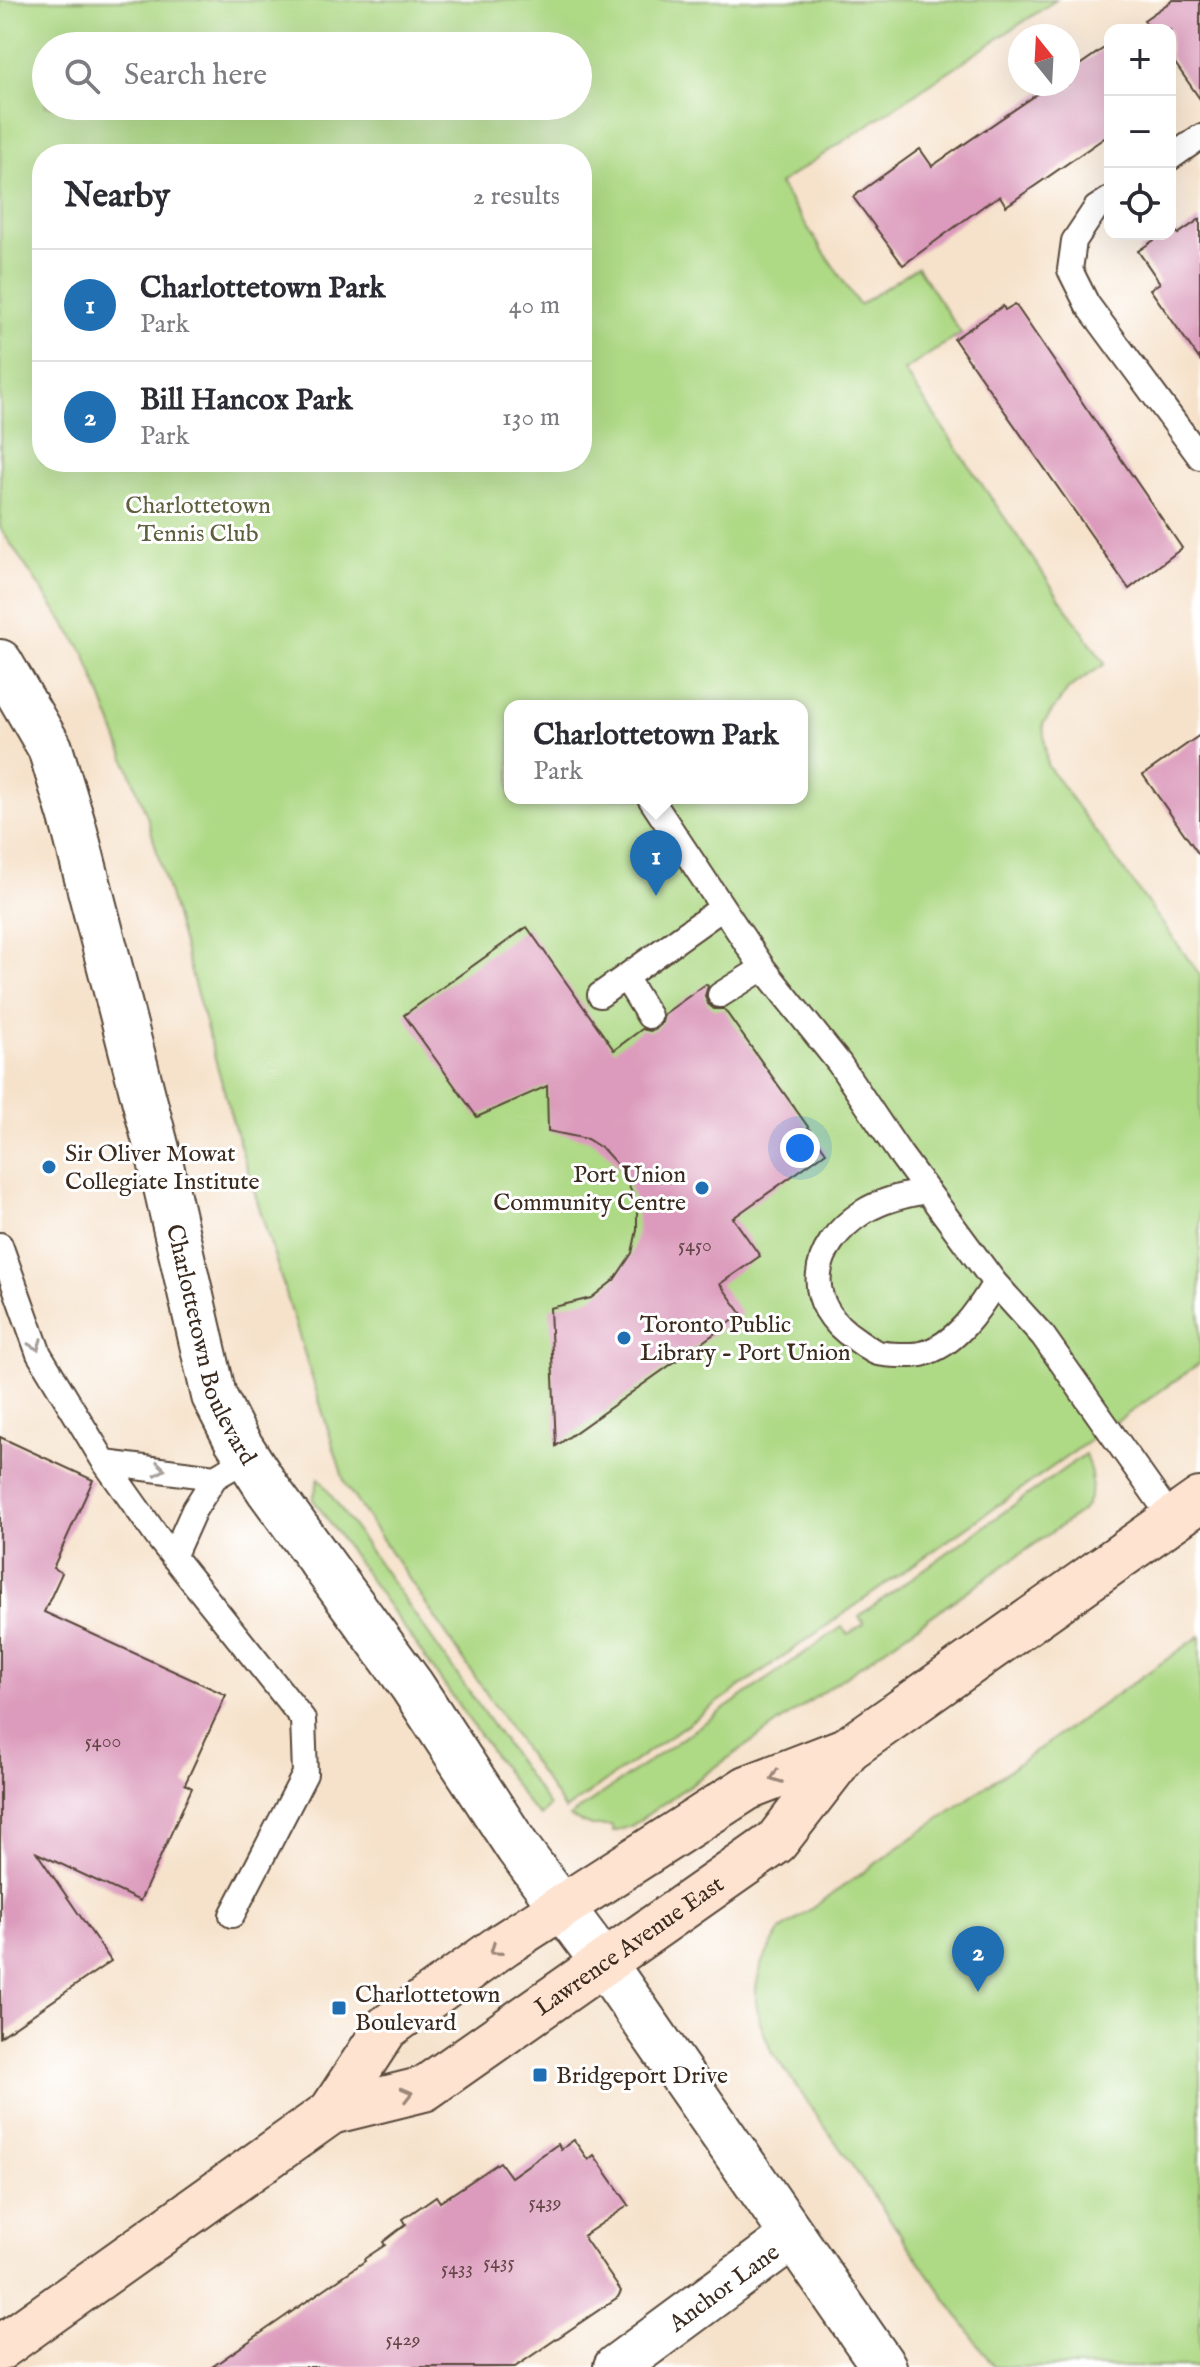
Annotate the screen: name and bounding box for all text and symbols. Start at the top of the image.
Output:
north arrow [1008,24,1080,96]
map controls [1104,24,1176,240]
button: + [1104,24,1176,96]
search box [32,32,592,120]
icon: search [60,54,104,98]
text: Search here [124,57,267,95]
button: − [1104,96,1176,168]
button: locate [1104,168,1176,240]
text: Nearby [64,175,170,218]
text: 2 results [473,180,560,213]
text: Charlottetown Park [140,270,385,308]
text: 1 [85,289,95,322]
text: 40 m [509,289,560,322]
text: Park [140,308,189,341]
text: Bill Hancox Park [140,382,353,420]
text: 2 [84,401,96,434]
text: 130 m [502,401,560,434]
text: Park [140,420,189,453]
park label: Charlottetown Tennis Club [125,491,271,550]
popup [504,700,808,804]
text: Charlottetown Park [533,717,779,755]
text: Park [533,755,583,788]
pin: 1 [630,830,682,896]
your location [780,1128,820,1168]
place label: Sir Oliver Mowat Collegiate Institute [65,1139,259,1198]
marker: Sir Oliver Mowat Collegiate Institute [40,1158,58,1176]
place label: Port Union Community Centre [493,1160,686,1219]
marker: Port Union Community Centre [693,1179,711,1197]
street label: Charlottetown Boulevard [158,1221,263,1472]
house number: 5450 [678,1233,712,1258]
place label: Toronto Public Library - Port Union [640,1310,851,1369]
marker: Toronto Public Library - Port Union [615,1329,633,1347]
one-way arrow [26,1337,43,1351]
one-way arrow [154,1461,167,1478]
house number: 5400 [85,1729,121,1754]
one-way arrow [770,1767,784,1784]
street label: Lawrence Avenue East [529,1869,730,2024]
pin: 2 [952,1926,1004,1992]
one-way arrow [490,1940,504,1955]
place label: Charlottetown Boulevard [355,1980,501,2039]
marker: Charlottetown Boulevard [330,1999,348,2017]
place label: Bridgeport Drive [556,2061,728,2092]
marker: Bridgeport Drive [531,2066,549,2084]
one-way arrow [400,2086,413,2103]
house number: 5439 [528,2190,562,2215]
street label: Anchor Lane [662,2237,786,2340]
house number: 5435 [483,2250,515,2275]
house number: 5433 [441,2256,473,2281]
house number: 5429 [385,2327,421,2352]

